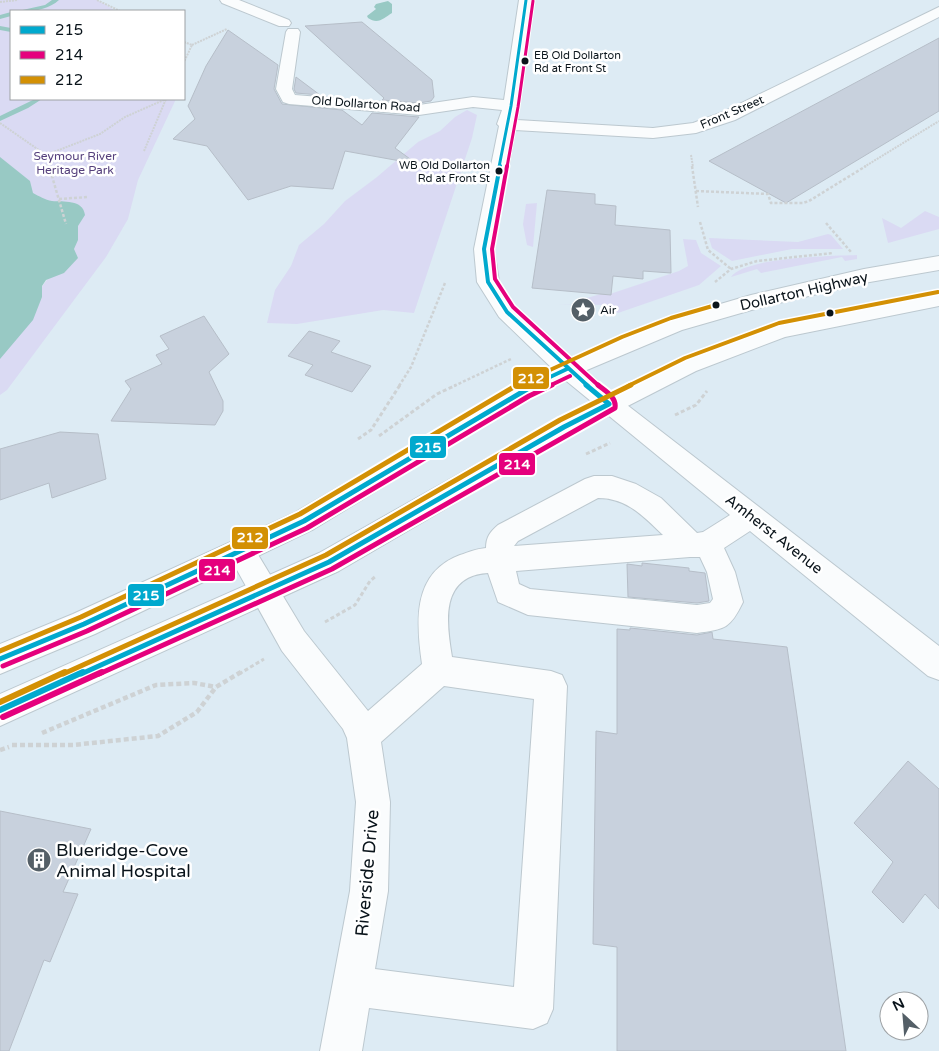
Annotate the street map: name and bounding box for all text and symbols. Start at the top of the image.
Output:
legend [10,10,185,100]
text: 215 [55,21,83,39]
text: 214 [55,46,83,64]
place label: EB Old Dollarton Rd at Front St [534,49,621,75]
marker: EB Old Dollarton Rd at Front St [520,56,530,66]
text: 212 [55,71,83,89]
street label: Front Street [698,92,766,132]
street label: Old Dollarton Road [311,93,421,115]
park label: Seymour River Heritage Park [33,149,117,177]
place label: WB Old Dollarton Rd at Front St [399,159,490,185]
marker: WB Old Dollarton Rd at Front St [494,166,504,176]
street label: Dollarton Highway [738,267,870,315]
place icon: Air [570,297,596,323]
unlabelled marker [711,300,721,310]
place label: Air [600,303,617,317]
unlabelled marker [825,308,835,318]
line badge: 212 [512,366,550,390]
text: 212 [518,370,544,387]
line badge: 215 [409,435,447,459]
text: 215 [415,439,441,456]
line badge: 214 [498,452,536,476]
text: 214 [504,456,530,473]
street label: Amherst Avenue [722,490,826,578]
line badge: 212 [231,526,269,550]
text: 212 [237,529,263,546]
line badge: 214 [198,558,236,582]
text: 214 [204,562,230,579]
line badge: 215 [127,583,165,607]
text: 215 [133,587,159,604]
street label: Riverside Drive [350,809,384,937]
place label: Blueridge-Cove Animal Hospital [56,839,191,882]
building icon: Blueridge-Cove Animal Hospital [26,847,52,873]
north arrow [879,991,929,1041]
text: N [890,995,907,1015]

